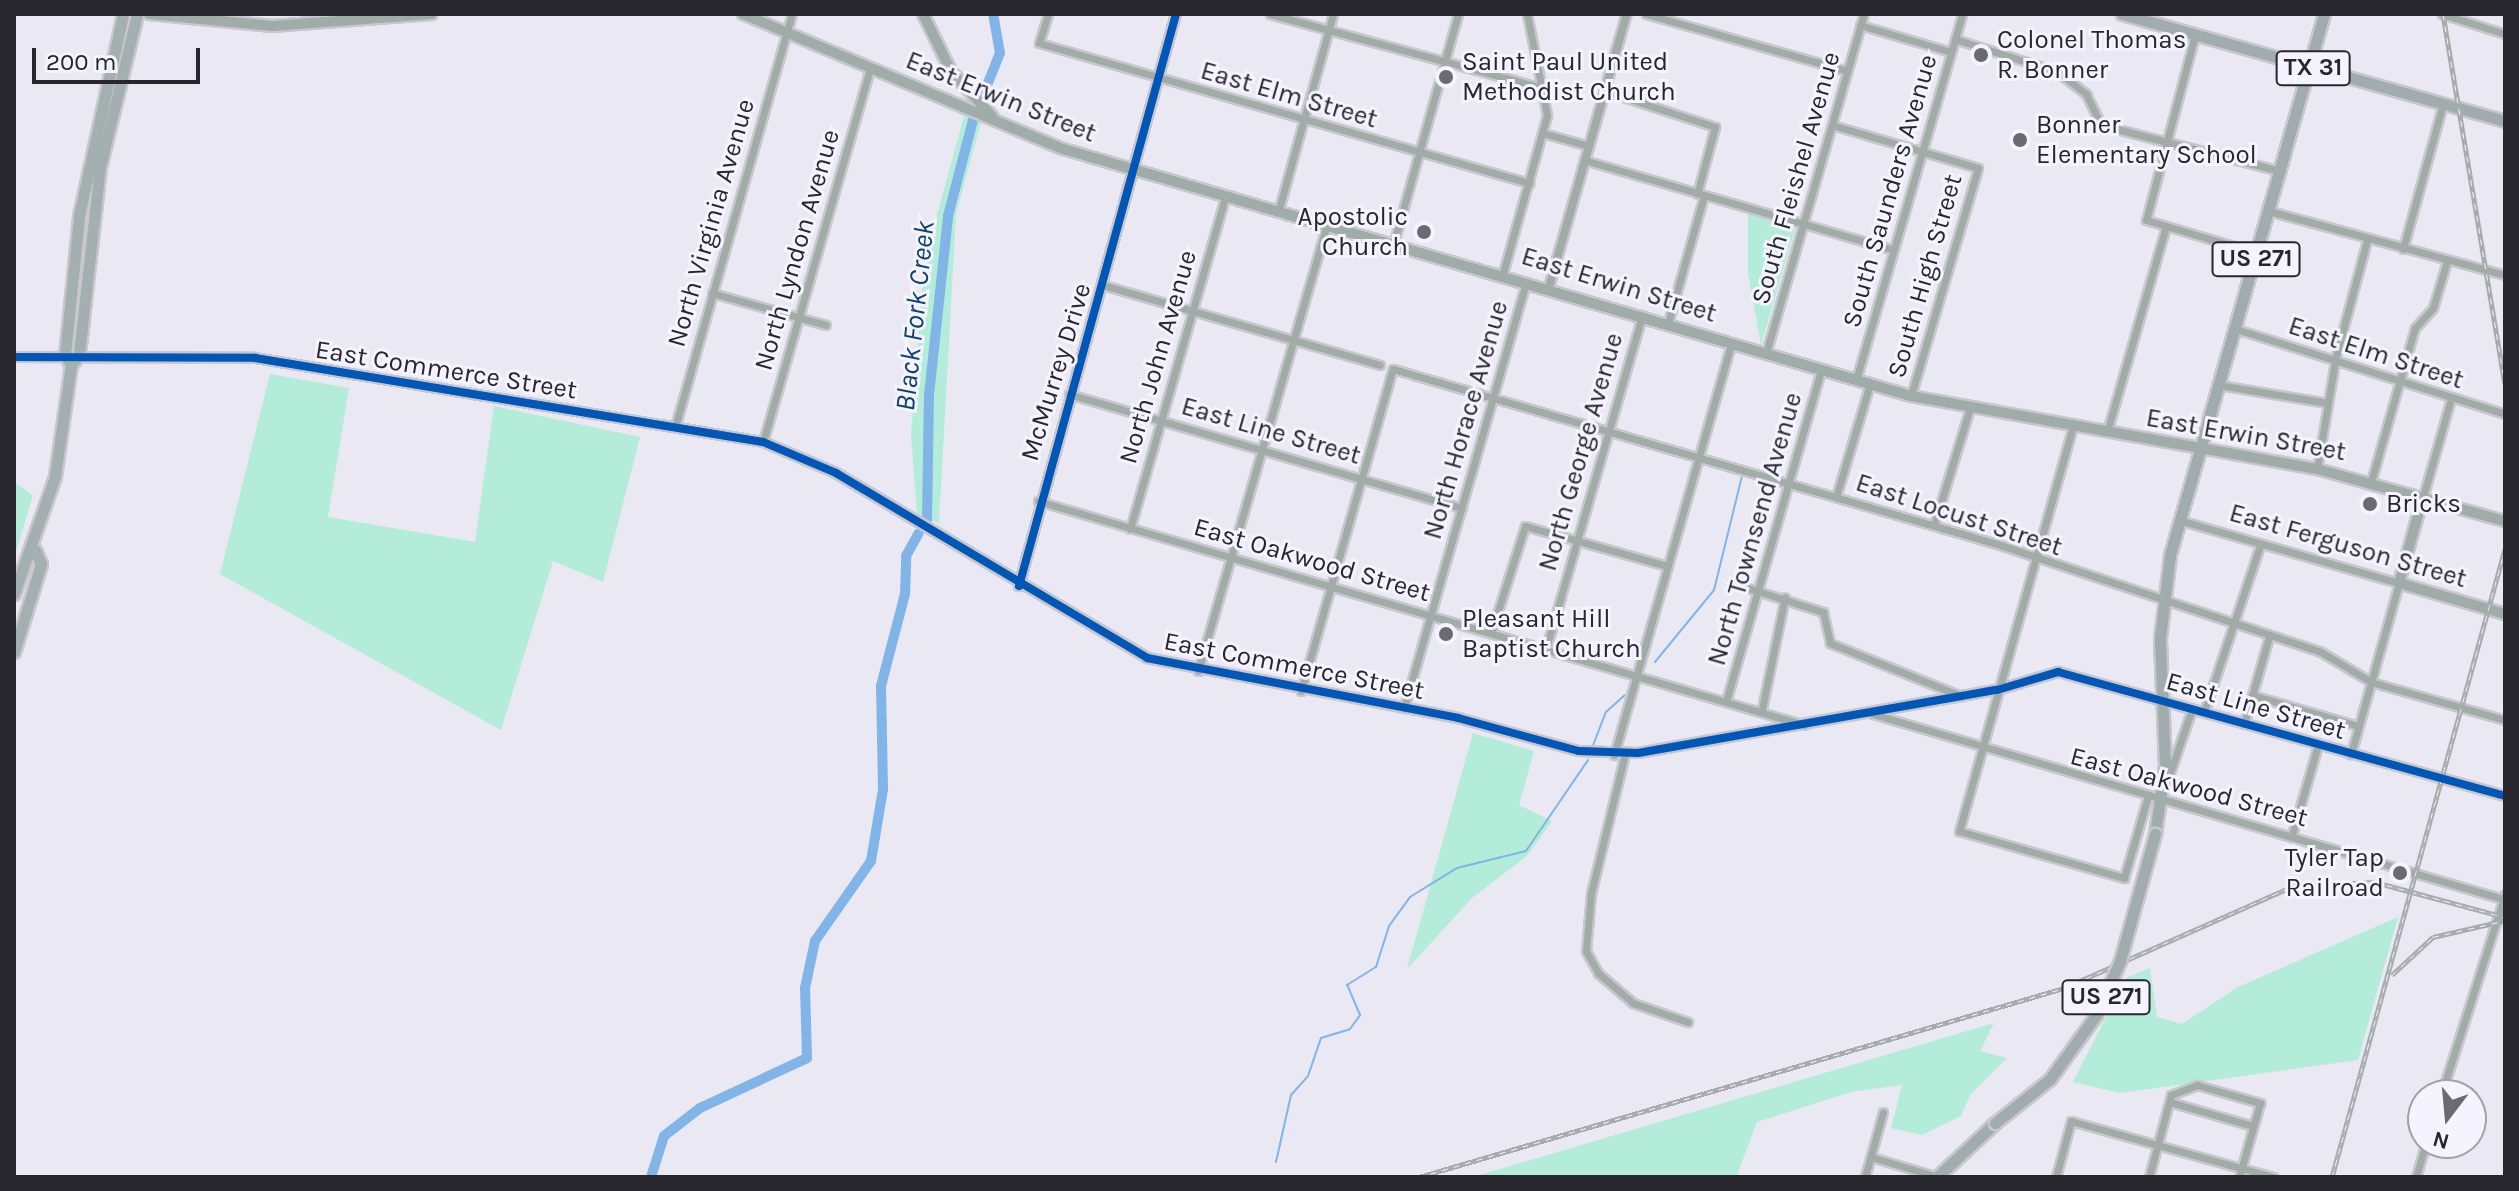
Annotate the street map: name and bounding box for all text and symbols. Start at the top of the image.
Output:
place label: Colonel Thomas R. Bonner [1997,24,2186,86]
scale bar [36,32,204,82]
street label: East Erwin Street [901,45,1101,149]
place label: Saint Paul United Methodist Church [1462,46,1676,108]
marker: Colonel Thomas R. Bonner [1972,46,1990,64]
text: 200 m [46,48,117,76]
street label: South Fleishel Avenue [1745,48,1847,308]
road number: TX 31 [2275,48,2351,88]
street label: South Saunders Avenue [1836,51,1944,331]
street label: East Elm Street [1197,55,1381,135]
marker: Saint Paul United Methodist Church [1437,68,1455,86]
street label: North Virginia Avenue [661,96,761,350]
place label: Bonner Elementary School [2036,109,2257,170]
street label: North Lyndon Avenue [748,126,846,374]
marker: Bonner Elementary School [2011,131,2029,149]
street label: South High Street [1881,171,1969,381]
place label: Apostolic Church [1298,201,1408,262]
water label: Black Fork Creek [888,219,942,413]
marker: Apostolic Church [1415,223,1433,241]
road number: US 271 [2210,239,2302,279]
street label: East Erwin Street [1518,240,1720,330]
street label: North John Avenue [1113,247,1203,467]
street label: McMurrey Drive [1014,279,1098,465]
street label: North Horace Avenue [1417,297,1515,543]
street label: East Elm Street [2284,310,2468,396]
street label: North George Avenue [1532,329,1630,575]
street label: East Commerce Street [313,334,579,406]
street label: North Townsend Avenue [1701,389,1809,669]
street label: East Line Street [1178,391,1364,471]
street label: East Erwin Street [2144,402,2348,468]
street label: East Locust Street [1852,467,2066,563]
place label: Bricks [2386,488,2461,520]
marker: Bricks [2361,495,2379,513]
street label: East Ferguson Street [2226,497,2470,595]
street label: East Oakwood Street [1190,511,1434,609]
place label: Pleasant Hill Baptist Church [1462,603,1641,664]
street label: East Commerce Street [1161,625,1427,707]
marker: Pleasant Hill Baptist Church [1437,625,1455,643]
street label: East Line Street [2163,666,2349,746]
street label: East Oakwood Street [2067,740,2311,834]
place label: Tyler Tap Railroad [2284,842,2384,904]
marker: Tyler Tap Railroad [2391,864,2409,882]
road number: US 271 [2060,977,2152,1017]
north arrow [2407,1079,2487,1159]
text: N [2430,1125,2452,1155]

